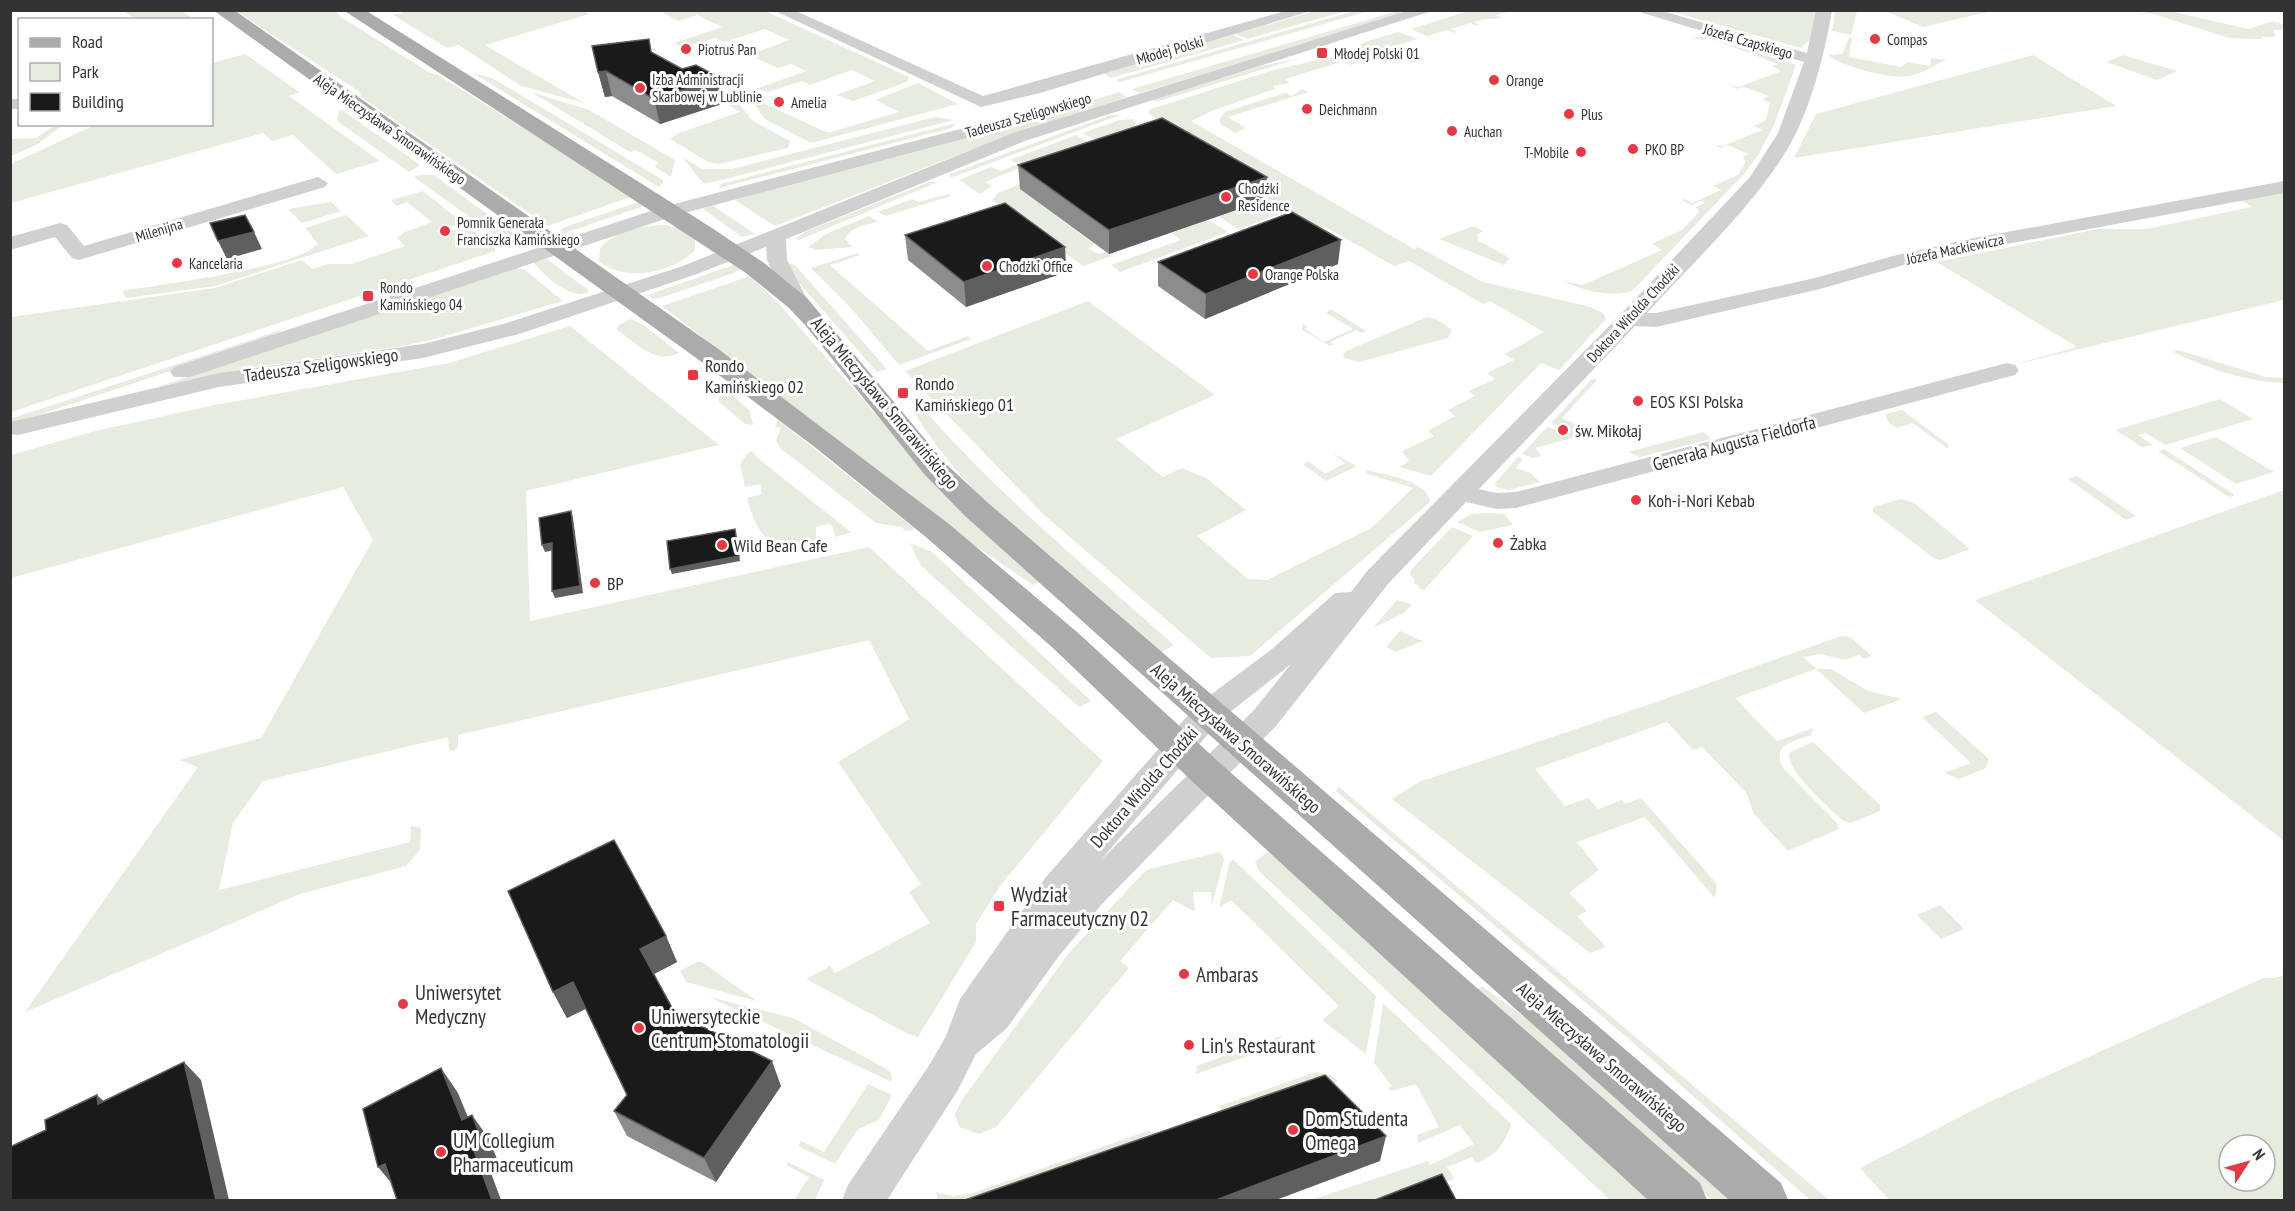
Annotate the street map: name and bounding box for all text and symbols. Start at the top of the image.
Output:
legend [18,18,213,126]
street label: Józefa Czapskiego [1700,19,1795,63]
text: Road [72,30,103,53]
place label: Compas [1887,30,1927,49]
street label: Młodej Polski [1134,31,1206,69]
marker: Compas [1868,32,1882,46]
place label: Piotruś Pan [698,40,756,59]
marker: Piotruś Pan [679,42,693,56]
place label: Młodej Polski 01 [1334,44,1420,63]
marker: Młodej Polski 01 [1315,46,1329,60]
text: Park [72,60,99,83]
street label: Aleja Mieczysława Smorawińskiego [310,69,470,189]
place label: Izba Administracji Skarbowej w Lublinie [652,70,762,106]
place label: Orange [1506,71,1544,90]
marker: Orange [1487,73,1501,87]
marker: Izba Administracji Skarbowej w Lublinie [633,81,647,95]
street label: Tadeusza Szeligowskiego [963,88,1093,142]
text: Building [72,90,124,113]
place label: Amelia [791,93,827,112]
marker: Amelia [772,95,786,109]
place label: Deichmann [1319,100,1377,119]
marker: Deichmann [1300,102,1314,116]
place label: Plus [1581,105,1603,124]
marker: Plus [1562,107,1576,121]
place label: Auchan [1464,122,1502,141]
marker: Auchan [1445,124,1459,138]
place label: PKO BP [1645,140,1684,159]
marker: PKO BP [1626,142,1640,156]
place label: T-Mobile [1524,143,1569,162]
marker: T-Mobile [1574,145,1588,159]
place label: Chodźki Residence [1238,179,1290,215]
marker: Chodźki Residence [1219,190,1233,204]
place label: Pomnik Generała Franciszka Kamińskiego [457,213,580,249]
street label: Milenijna [133,214,185,246]
marker: Pomnik Generała Franciszka Kamińskiego [438,224,452,238]
street label: Józefa Mackiewicza [1904,229,2005,269]
place label: Kancelaria [189,254,243,273]
marker: Kancelaria [170,256,184,270]
place label: Chodźki Office [999,257,1073,276]
marker: Chodźki Office [980,259,994,273]
street label: Doktora Witolda Chodźki [1583,260,1683,366]
place label: Orange Polska [1265,265,1339,284]
marker: Orange Polska [1246,267,1260,281]
place label: Rondo Kamińskiego 04 [380,278,463,314]
marker: Rondo Kamińskiego 04 [361,289,375,303]
street label: Aleja Mieczysława Smorawińskiego [806,312,964,494]
street label: Tadeusza Szeligowskiego [242,343,400,387]
place label: Rondo Kamińskiego 02 [705,354,804,398]
marker: Rondo Kamińskiego 02 [686,368,700,382]
place label: Rondo Kamińskiego 01 [915,372,1014,416]
marker: Rondo Kamińskiego 01 [896,386,910,400]
place label: EOS KSI Polska [1650,390,1744,413]
marker: EOS KSI Polska [1631,394,1645,408]
street label: Generała Augusta Fieldorfa [1650,410,1818,476]
place label: św. Mikołaj [1575,419,1642,442]
marker: św. Mikołaj [1556,423,1570,437]
place label: Koh-i-Nori Kebab [1648,489,1755,512]
marker: Koh-i-Nori Kebab [1629,493,1643,507]
place label: Żabka [1510,532,1547,555]
place label: Wild Bean Cafe [734,534,828,557]
marker: Żabka [1491,536,1505,550]
marker: Wild Bean Cafe [715,538,729,552]
place label: BP [607,572,624,595]
marker: BP [588,576,602,590]
street label: Aleja Mieczysława Smorawińskiego [1146,658,1326,818]
street label: Doktora Witolda Chodźki [1085,722,1203,852]
place label: Wydział Farmaceutyczny 02 [1011,881,1149,932]
marker: Wydział Farmaceutyczny 02 [992,899,1006,913]
place label: Ambaras [1196,961,1258,988]
marker: Ambaras [1177,967,1191,981]
street label: Aleja Mieczysława Smorawińskiego [1512,977,1692,1137]
place label: Uniwersytet Medyczny [415,979,502,1030]
marker: Uniwersytet Medyczny [396,997,410,1011]
place label: Uniwersyteckie Centrum Stomatologii [651,1003,809,1054]
marker: Uniwersyteckie Centrum Stomatologii [632,1021,646,1035]
place label: Lin's Restaurant [1201,1032,1315,1059]
marker: Lin's Restaurant [1182,1038,1196,1052]
place label: Dom Studenta Omega [1305,1105,1408,1156]
marker: Dom Studenta Omega [1286,1123,1300,1137]
place label: UM Collegium Pharmaceuticum [453,1127,573,1178]
north arrow [2217,1133,2277,1193]
marker: UM Collegium Pharmaceuticum [434,1145,448,1159]
text: N [2249,1145,2270,1164]

